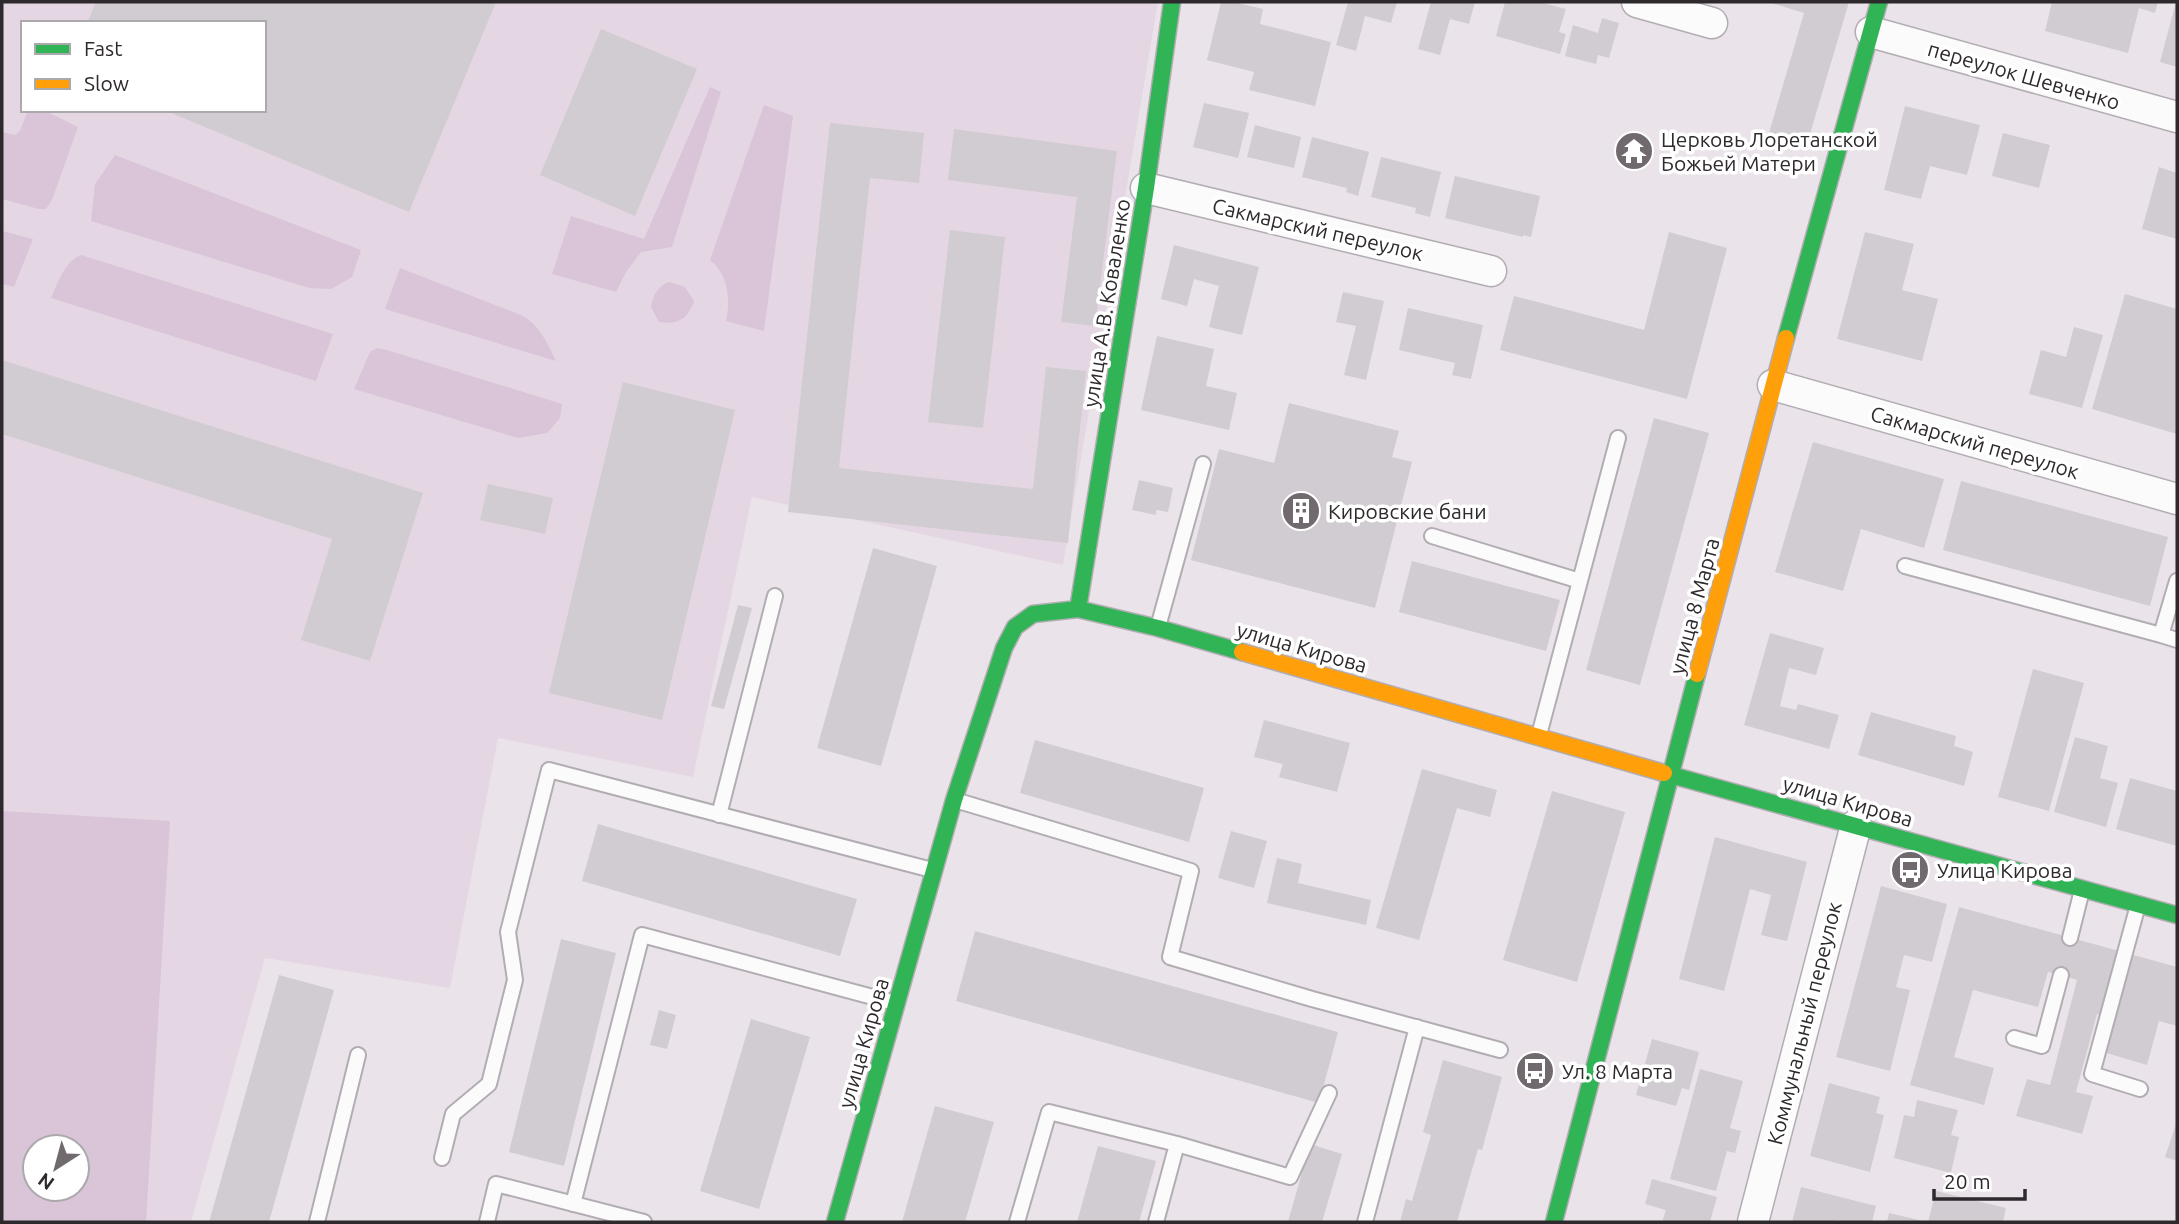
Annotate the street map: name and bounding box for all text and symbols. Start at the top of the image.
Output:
legend [21,21,266,112]
text: Fast [84,36,122,60]
street label: переулок Шевченко [1925,36,2123,114]
text: Slow [84,71,129,95]
place label: Церковь Лоретанской Божьей Матери [1661,127,1878,175]
temple icon: Церковь Лоретанской Божьей Матери [1613,130,1655,172]
street label: Сакмарский переулок [1210,193,1426,265]
street label: улица А.В. Коваленко [1078,197,1134,409]
street label: Сакмарский переулок [1868,401,2082,483]
building icon: Кировские бани [1280,490,1322,532]
place label: Кировские бани [1328,499,1487,523]
street label: улица 8 Марта [1664,535,1724,677]
street label: улица Кирова [1234,617,1370,677]
street label: улица Кирова [1780,771,1916,831]
bus stop icon: Улица Кирова [1889,849,1931,891]
place label: Улица Кирова [1937,858,2072,882]
street label: Коммунальный переулок [1762,899,1846,1147]
street label: улица Кирова [833,975,893,1111]
bus stop icon: Ул. 8 Марта [1514,1050,1556,1092]
place label: Ул. 8 Марта [1562,1059,1673,1083]
north arrow [21,1133,91,1203]
scale bar [1934,1158,2025,1202]
text: N [34,1169,58,1195]
text: 20 m [1944,1169,1991,1193]

